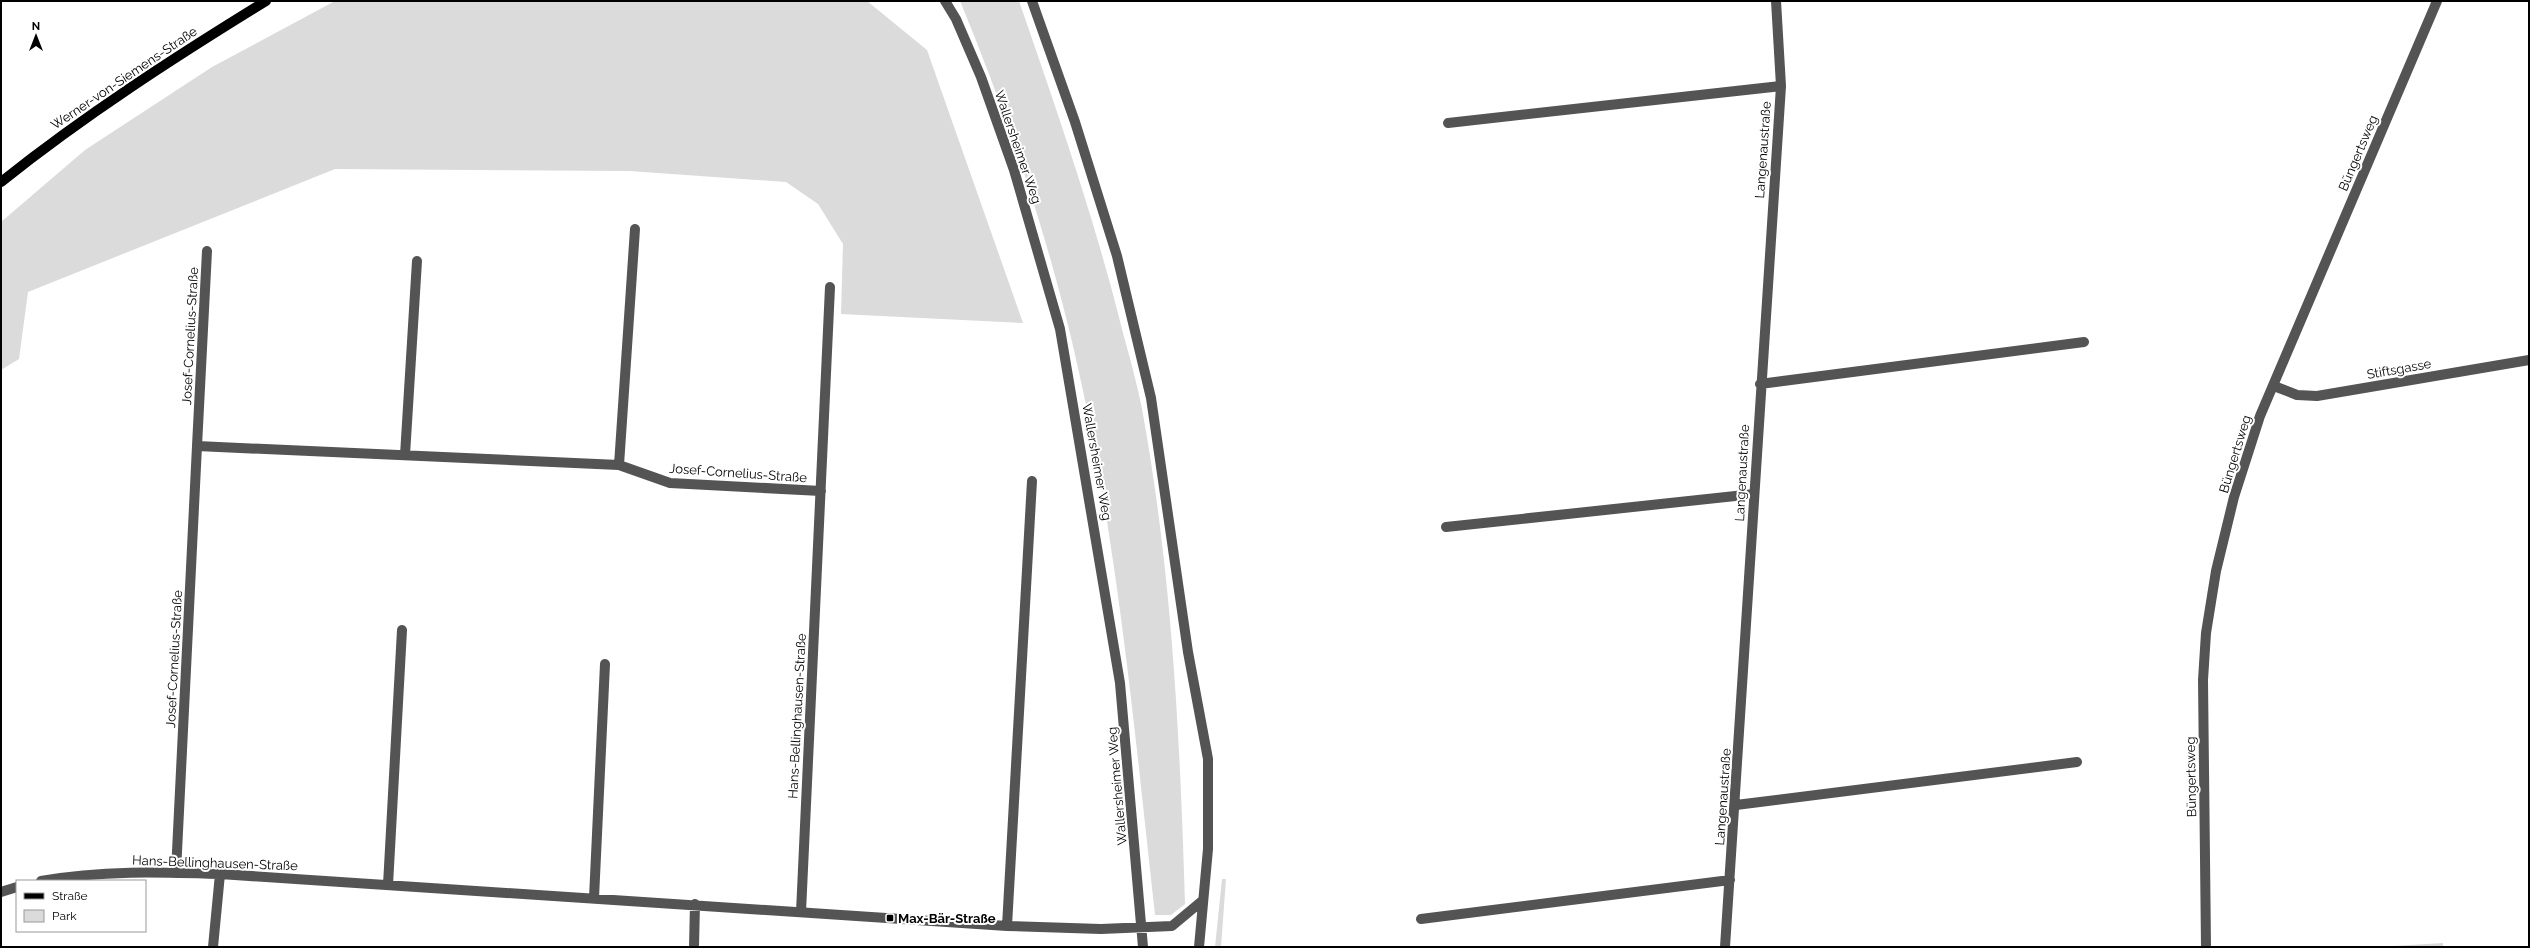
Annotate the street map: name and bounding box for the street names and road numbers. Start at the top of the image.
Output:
street label: Werner-von-Siemens-Straße [48,23,200,133]
street label: Wallersheimer Weg [992,88,1044,206]
street label: Langenaustraße [1752,101,1774,199]
street label: Büngertsweg [2335,113,2381,193]
street label: Josef-Cornelius-Straße [179,266,201,405]
street label: Stiftsgasse [2366,356,2433,382]
street label: Wallersheimer Weg [1079,402,1115,522]
street label: Büngertsweg [2216,413,2254,495]
street label: Langenaustraße [1732,424,1752,522]
street label: Josef-Cornelius-Straße [669,461,808,485]
street label: Josef-Cornelius-Straße [163,589,185,728]
street label: Hans-Bellinghausen-Straße [785,633,809,799]
street label: Wallersheimer Weg [1104,726,1130,846]
street label: Büngertsweg [2183,737,2199,817]
street label: Langenaustraße [1712,748,1734,846]
street label: Hans-Bellinghausen-Straße [132,853,298,873]

